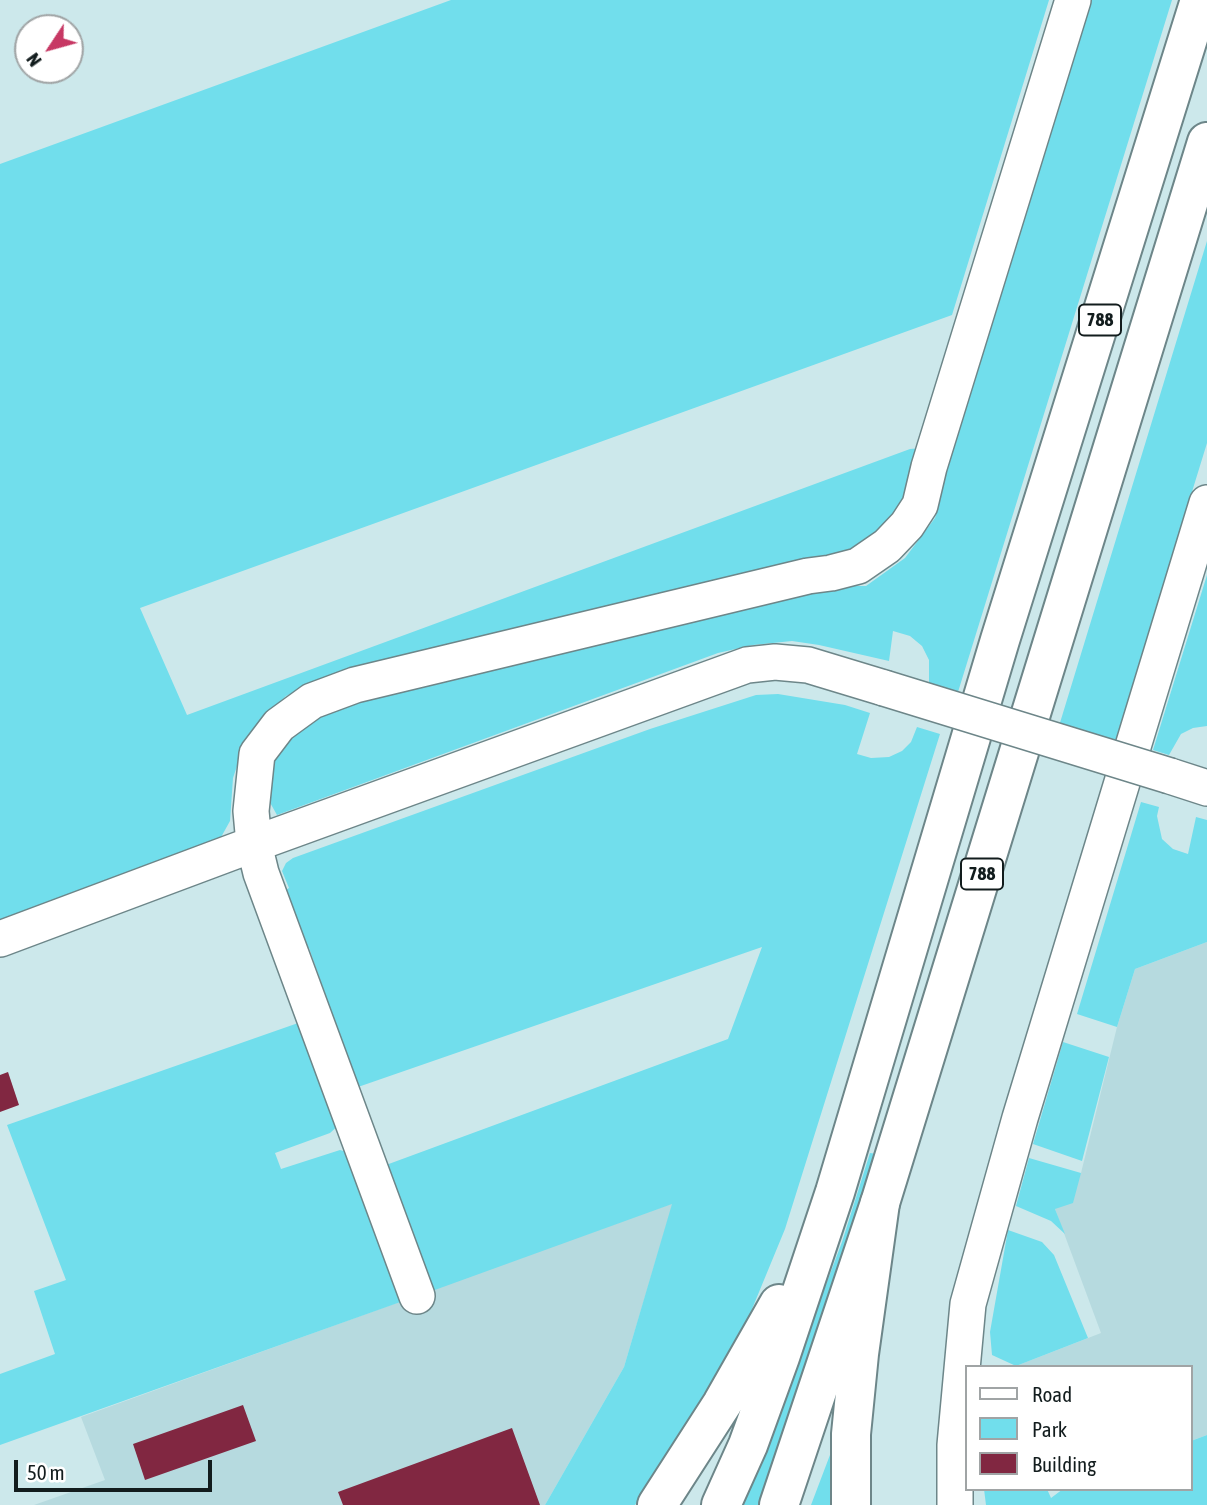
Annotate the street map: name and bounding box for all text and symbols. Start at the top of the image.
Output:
north arrow [14,14,84,84]
text: N [21,49,46,71]
road number: 788 [1079,304,1121,336]
road number: 788 [961,859,1003,890]
legend [965,1365,1193,1491]
text: Road [1032,1382,1072,1406]
text: Park [1032,1417,1067,1441]
scale bar [18,1446,215,1490]
text: Building [1032,1452,1096,1476]
text: 50 m [27,1460,65,1484]

